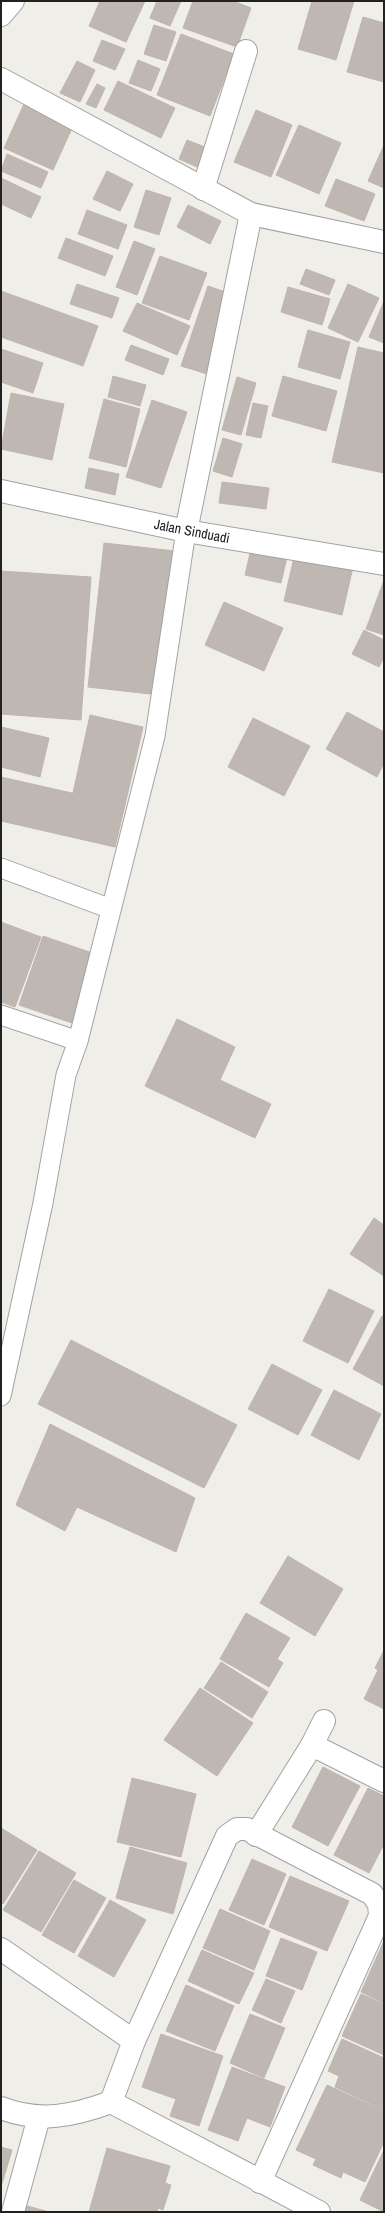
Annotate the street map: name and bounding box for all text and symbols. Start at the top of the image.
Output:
street label: Jalan Sinduadi [153,515,231,547]

